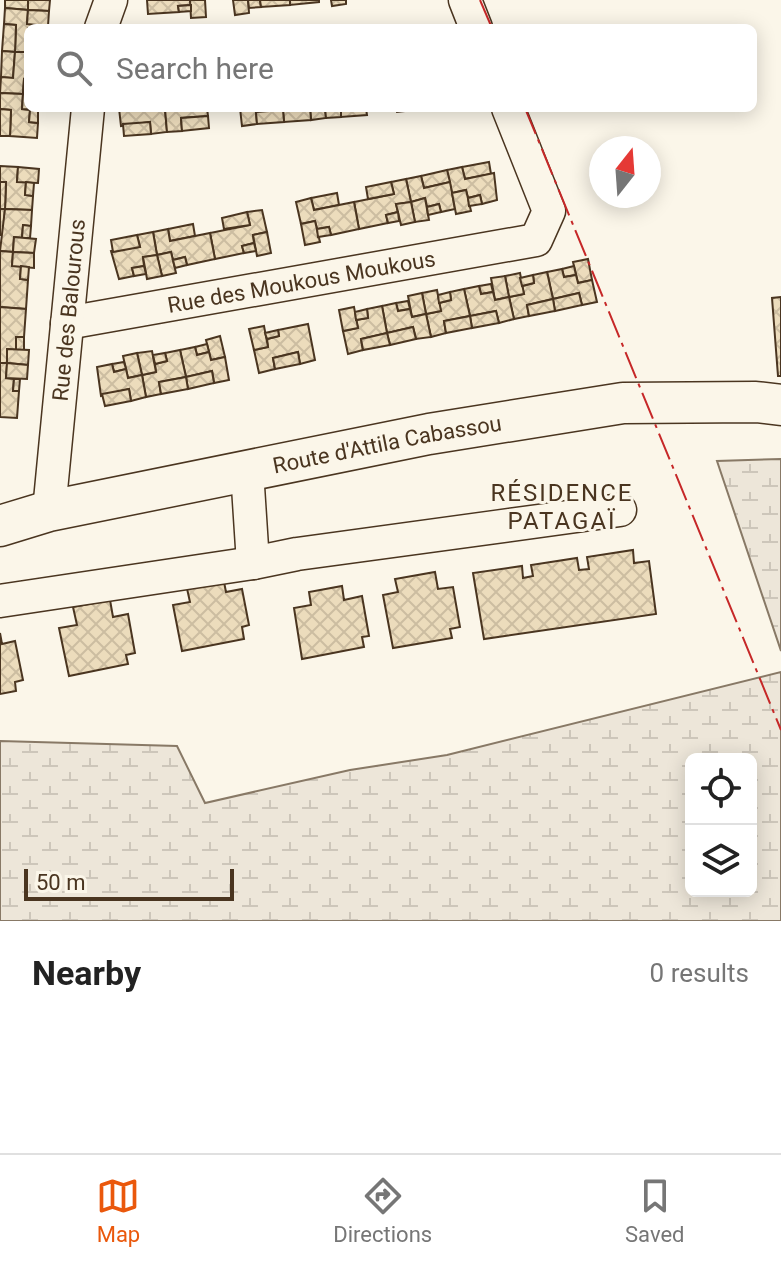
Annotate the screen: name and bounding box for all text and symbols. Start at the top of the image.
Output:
search box [24,24,757,112]
icon: search [52,46,96,90]
text: Search here [116,51,274,86]
north arrow [589,136,661,208]
street label: Rue des Balourous [48,218,90,402]
street label: Rue des Moukous Moukous [166,246,437,318]
street label: Route d'Attila Cabassou [271,411,503,478]
district label: RÉSIDENCE PATAGAÏ [491,479,633,535]
map controls [685,753,757,897]
button: locate [685,753,757,825]
button: layers [685,825,757,897]
scale bar [24,865,234,901]
text: 50 m [36,870,85,895]
text: Nearby [32,953,141,993]
text: 0 results [650,958,749,988]
tab: Map [96,1174,140,1247]
tab: Directions [333,1174,432,1247]
tab: Saved [625,1174,685,1247]

